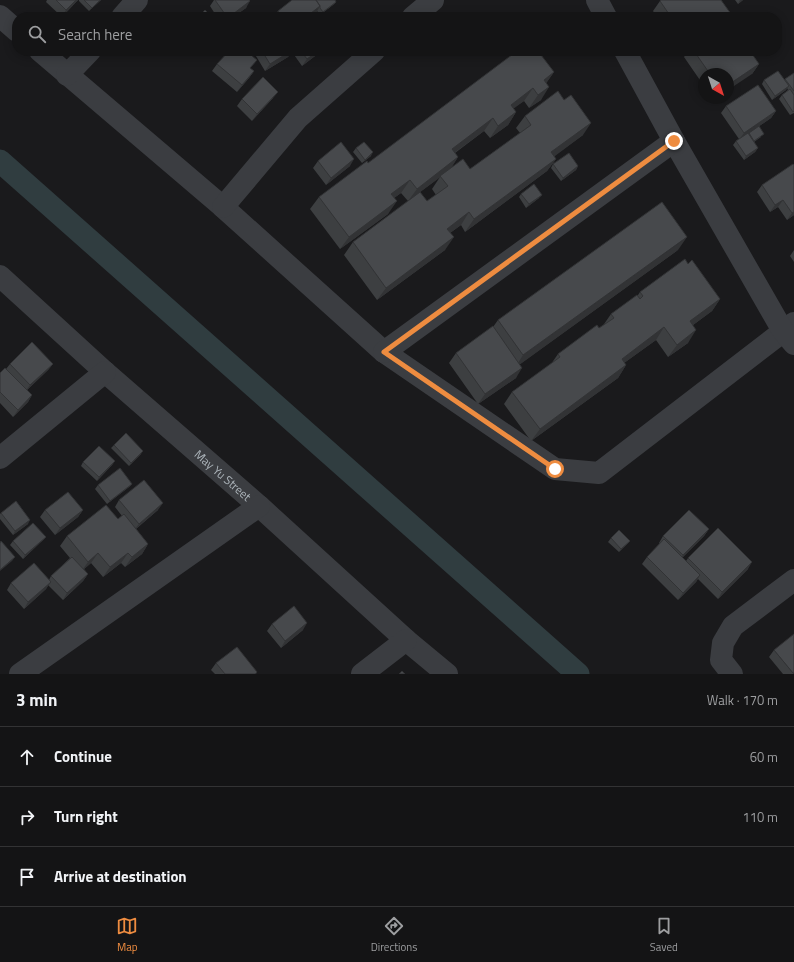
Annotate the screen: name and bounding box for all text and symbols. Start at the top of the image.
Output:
search box [12,12,782,56]
icon: search [26,23,48,45]
text: Search here [58,23,132,46]
north arrow [698,68,734,104]
route end [665,132,683,150]
street label: May Yu Street [191,445,257,506]
route start [546,460,564,478]
text: 3 min [16,687,57,713]
text: Walk · 170 m [707,690,778,710]
text: Continue [54,745,112,768]
icon: ahead [16,746,38,768]
text: 60 m [750,747,778,767]
text: Turn right [54,805,118,828]
icon: right [16,806,38,828]
text: 110 m [742,807,778,827]
text: Arrive at destination [54,865,187,888]
icon: arrive [16,866,38,888]
tab: Map [116,915,138,955]
tab: Directions [371,915,417,955]
tab: Saved [650,915,678,955]

